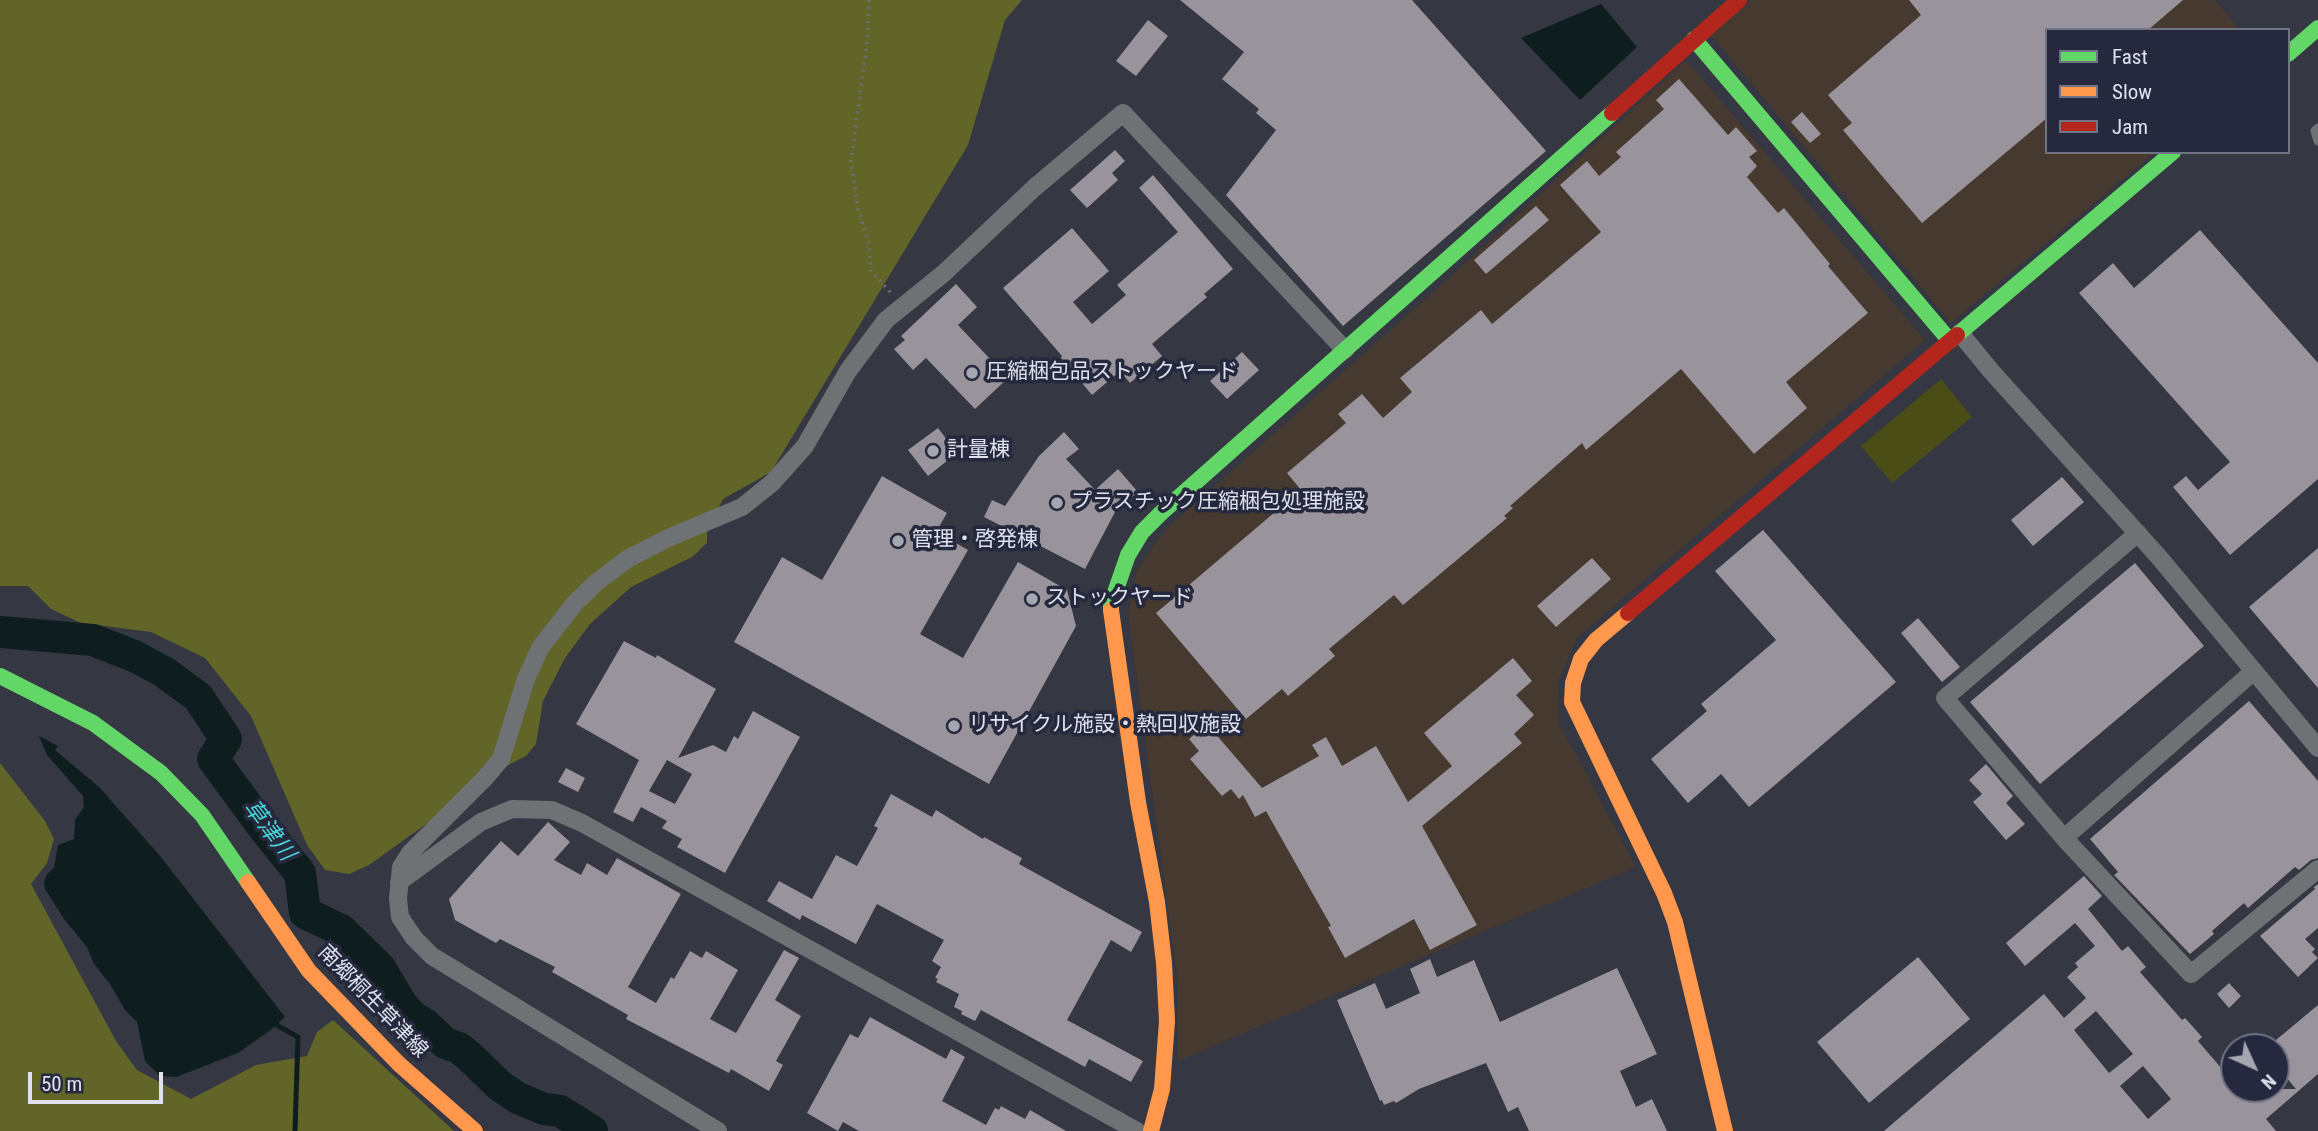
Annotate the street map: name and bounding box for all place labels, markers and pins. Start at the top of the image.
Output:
place label: 圧縮梱包品ストックヤード [986,360,1238,386]
marker: 圧縮梱包品ストックヤード [964,365,980,381]
place label: 計量棟 [947,438,1010,464]
marker: 計量棟 [925,443,941,459]
place label: プラスチック圧縮梱包処理施設 [1071,490,1365,516]
marker: プラスチック圧縮梱包処理施設 [1049,495,1065,511]
place label: 管理・啓発棟 [912,528,1038,554]
marker: 管理・啓発棟 [890,533,906,549]
place label: ストックヤード [1046,586,1193,612]
marker: ストックヤード [1024,591,1040,607]
place label: リサイクル施設・熱回収施設 [968,713,1241,739]
marker: リサイクル施設・熱回収施設 [946,718,962,734]

